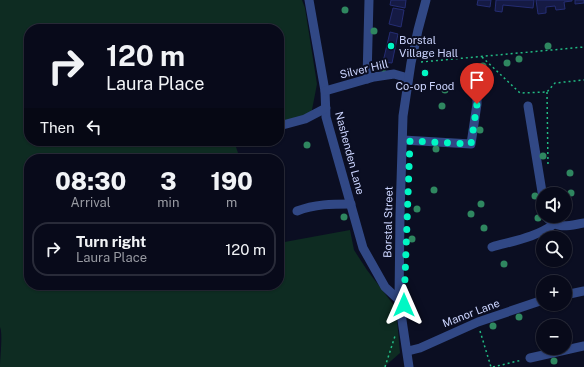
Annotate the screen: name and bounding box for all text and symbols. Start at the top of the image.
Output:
place label: Borstal Village Hall [399,34,458,59]
text: 120 m [106,39,185,72]
icon: right [40,40,92,92]
marker: Borstal Village Hall [386,41,396,51]
street label: Silver Hill [338,58,390,80]
pin [460,63,494,104]
marker: Co-op Food [420,68,430,78]
icon: arrive [466,69,488,91]
text: Laura Place [106,73,204,94]
place label: Co-op Food [396,80,454,92]
street label: Nashenden Lane [333,110,367,196]
icon: left [83,116,105,138]
text: Then [40,119,75,136]
text: 08:30 [55,167,126,195]
text: 3 [160,167,177,195]
text: 190 [210,167,253,195]
street label: Borstal Street [381,186,395,258]
map controls [536,187,572,355]
button: sound [536,187,572,223]
text: Arrival [71,195,111,210]
text: min [157,195,179,210]
text: m [226,195,237,210]
button: search [536,231,572,267]
text: Turn right [76,233,146,250]
icon: right [42,238,64,260]
text: 120 m [225,241,266,258]
text: Laura Place [76,250,147,265]
button: + [536,275,572,311]
position arrow [383,284,425,326]
street label: Manor Lane [441,297,501,329]
button: − [536,319,572,355]

